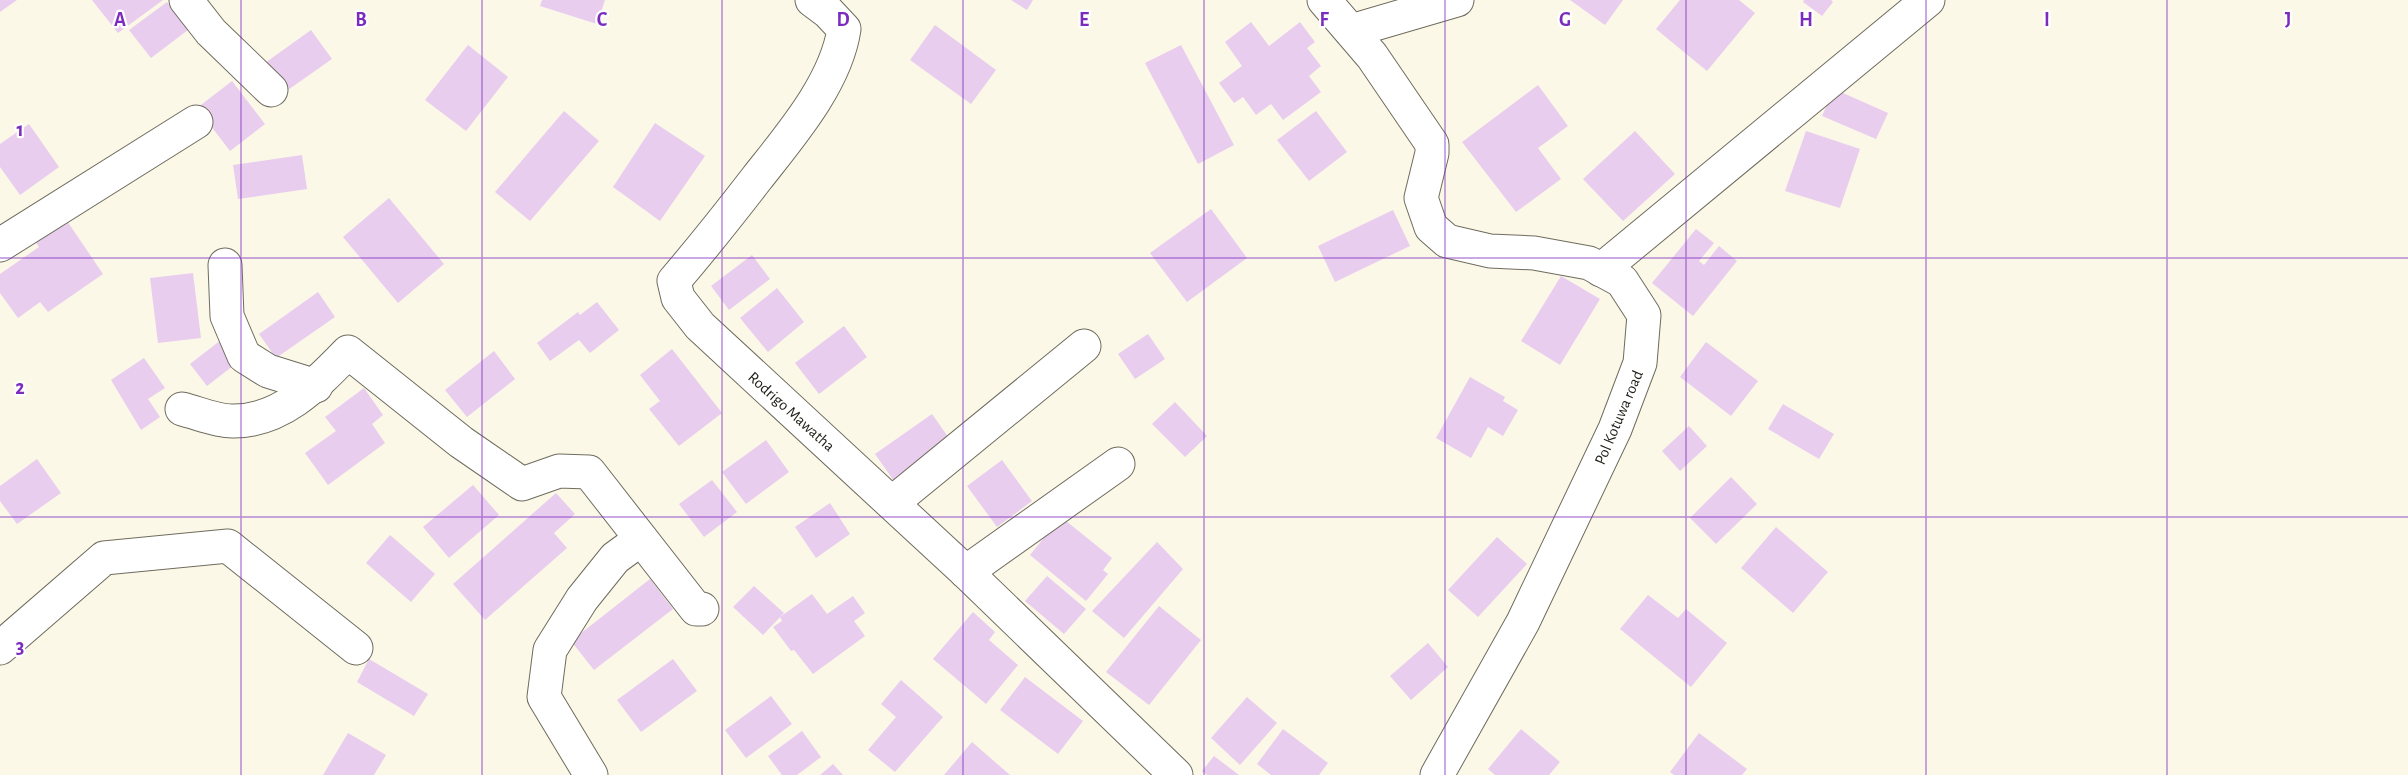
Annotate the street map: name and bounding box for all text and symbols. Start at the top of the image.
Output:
text: A [114,10,126,30]
text: B [355,10,367,30]
text: C [597,10,608,30]
text: D [836,10,850,30]
text: E [1079,10,1089,30]
text: F [1319,10,1329,30]
text: G [1559,10,1571,30]
text: H [1799,10,1813,30]
text: I [2044,10,2050,30]
text: J [2285,10,2291,30]
text: 1 [16,120,24,140]
street label: Pol Kotuwa road [1592,368,1646,467]
street label: Rodrigo Mawatha [745,369,838,455]
text: 2 [15,378,25,398]
text: 3 [16,637,24,657]

